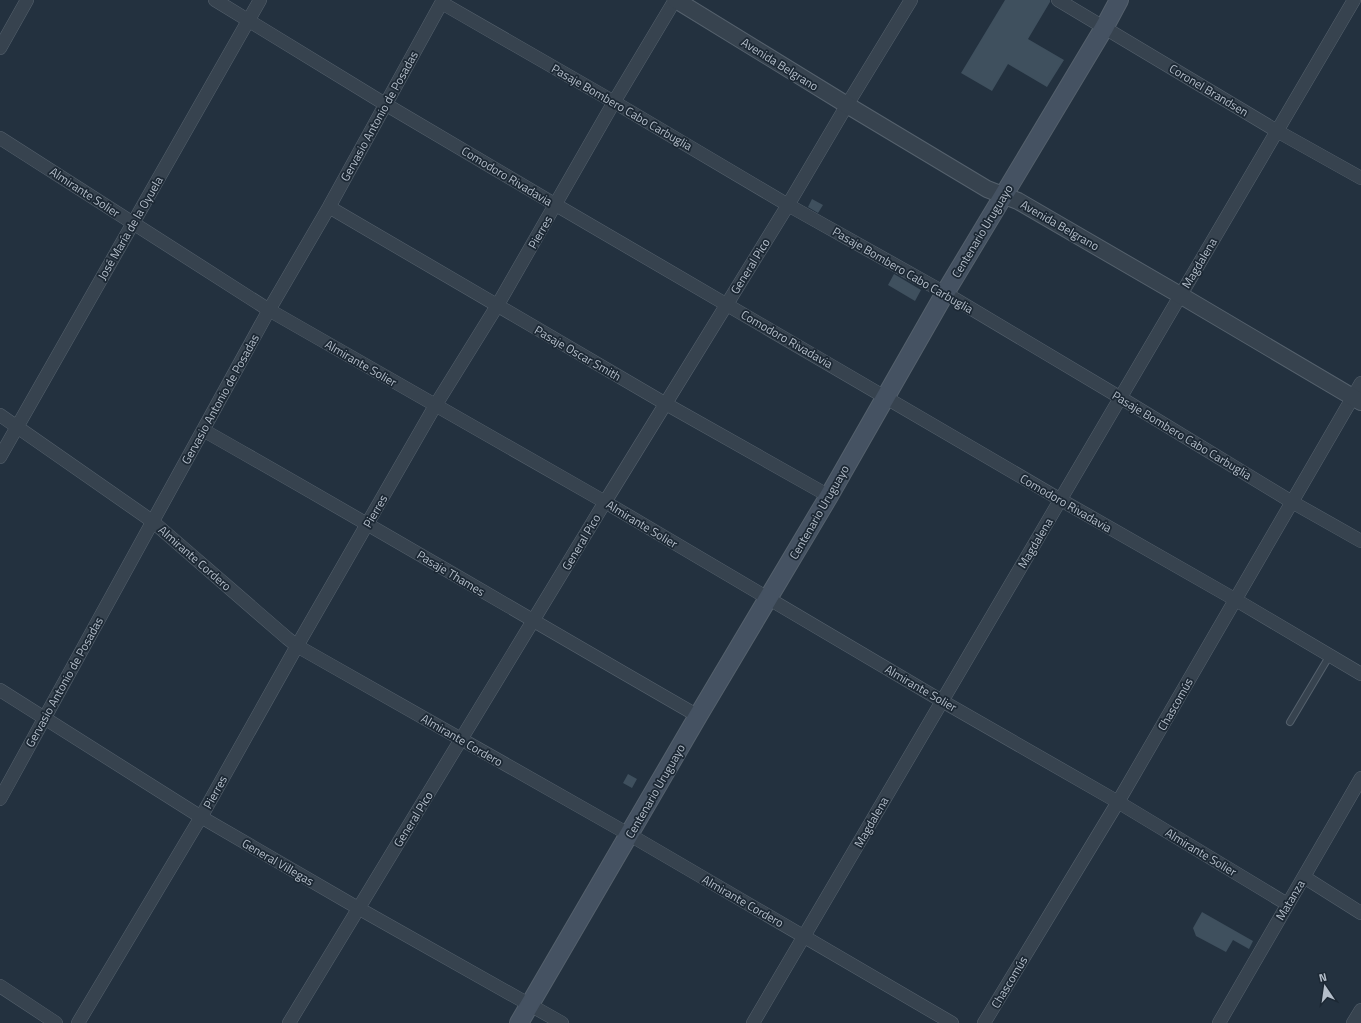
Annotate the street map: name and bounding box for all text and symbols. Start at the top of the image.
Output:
street label: Avenida Belgrano [738,33,822,95]
street label: Gervasio Antonio de Posadas [335,47,423,185]
street label: Pasaje Bombero Cabo Carbuglia [548,59,696,155]
street label: Coronel Brandsen [1166,59,1252,121]
street label: Comodoro Rivadavia [458,141,556,211]
street label: Almirante Solier [46,162,124,222]
street label: José María de la Oyuela [93,173,167,283]
street label: Centenario Uruguayo [947,181,1017,281]
street label: Avenida Belgrano [1017,195,1103,255]
street label: Pierres [523,211,557,252]
street label: Pasaje Bombero Cabo Carbuglia [829,222,977,318]
street label: General Pico [725,234,775,298]
street label: Magdalena [1176,234,1222,292]
street label: Comodoro Rivadavia [738,305,836,373]
street label: Pasaje Oscar Smith [531,320,625,386]
street label: Gervasio Antonio de Posadas [176,330,264,468]
street label: Almirante Solier [321,335,401,391]
street label: Pasaje Bombero Cabo Carbuglia [1109,386,1255,484]
street label: Centenario Uruguayo [784,461,854,563]
street label: Comodoro Rivadavia [1017,469,1115,537]
street label: Pierres [358,490,392,531]
street label: Almirante Solier [603,495,681,553]
street label: General Pico [557,510,605,574]
street label: Magdalena [1012,514,1058,572]
street label: Almirante Cordero [154,521,236,595]
street label: Pasaje Thames [413,545,489,601]
street label: Gervasio Antonio de Posadas [20,613,108,751]
street label: Almirante Solier [881,660,961,716]
street label: Chascomús [1152,674,1198,734]
street label: Almirante Cordero [418,709,506,771]
street label: Centenario Uruguayo [620,740,690,842]
street label: Pierres [198,771,232,812]
street label: General Pico [388,787,438,851]
street label: Magdalena [849,793,893,851]
street label: Almirante Solier [1162,823,1240,881]
street label: General Villegas [238,834,318,891]
street label: Almirante Cordero [699,870,787,932]
street label: Matanza [1270,876,1310,924]
street label: Chascomús [986,952,1032,1012]
north arrow [1305,967,1345,1007]
text: N [1317,969,1328,986]

